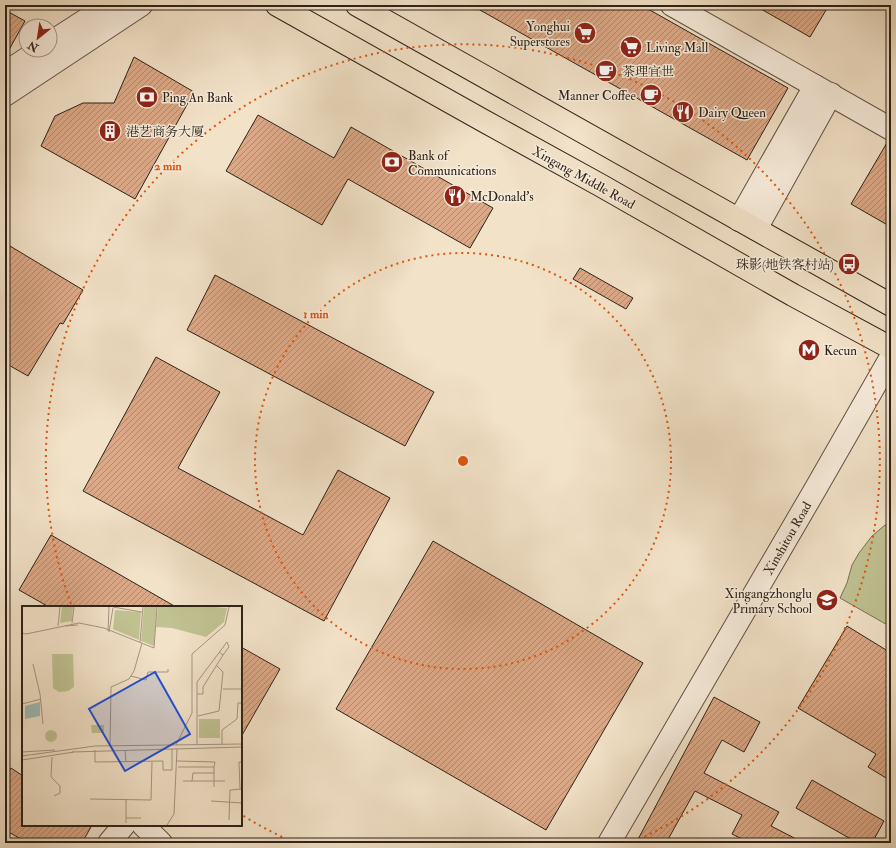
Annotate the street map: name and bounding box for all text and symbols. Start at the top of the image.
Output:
north arrow [18,18,58,58]
place label: Yonghui Superstores [510,19,571,51]
supermarket icon: Yonghui Superstores [572,20,598,46]
supermarket icon: Living Mall [618,34,644,60]
text: N [25,38,42,55]
place label: Living Mall [646,40,709,56]
cafe icon: 茶理宜世 [593,58,619,84]
place label: 茶理宜世 [622,64,674,80]
cafe icon: Manner Coffee [638,82,664,108]
bank icon: Ping An Bank [134,84,160,110]
place label: Manner Coffee [558,88,637,104]
place label: Ping An Bank [162,90,234,106]
restaurant icon: Dairy Queen [670,99,696,125]
place label: Dairy Queen [698,105,766,122]
building icon: 港艺商务大厦 [97,118,123,144]
place label: 港艺商务大厦 [126,124,204,140]
street label: Xingang Middle Road [529,143,638,213]
place label: Bank of Communications [408,148,497,179]
bank icon: Bank of Communications [379,149,405,175]
text: 2 min [154,159,182,174]
restaurant icon: McDonald's [442,183,468,209]
place label: McDonald's [470,189,534,205]
bus stop icon: 珠影(地铁客村站) [836,251,862,277]
place label: 珠影(地铁客村站) [736,257,834,273]
text: 1 min [303,307,330,322]
metro station icon: Kecun [796,337,822,363]
place label: Kecun [824,343,857,359]
centre of rings [456,454,470,468]
street label: Xinshitou Road [760,499,816,578]
place label: Xingangzhonglu Primary School [724,586,813,618]
school or university icon: Xingangzhonglu Primary School [814,587,840,613]
inset map [22,606,242,826]

